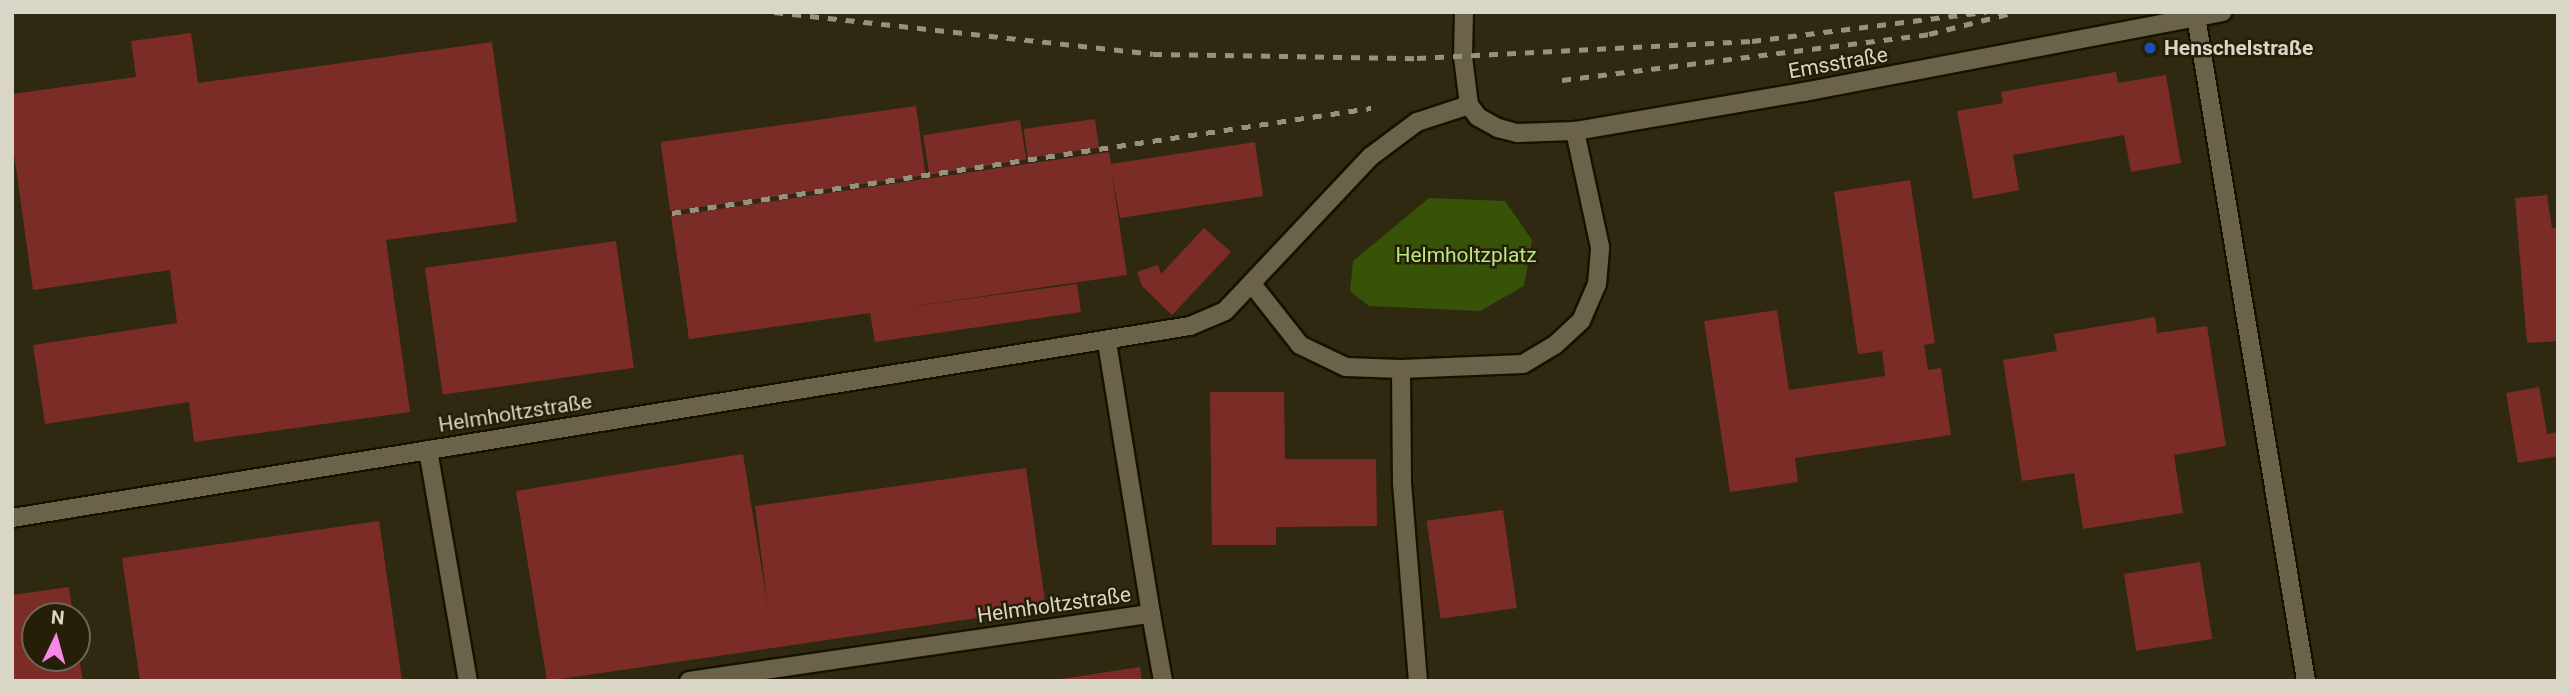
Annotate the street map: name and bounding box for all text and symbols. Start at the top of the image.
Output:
place label: Henschelstraße [2164,35,2313,61]
marker: Henschelstraße [2142,40,2158,56]
street label: Emsstraße [1786,42,1890,84]
park label: Helmholtzplatz [1395,242,1537,268]
street label: Helmholtzstraße [436,388,594,438]
street label: Helmholtzstraße [975,582,1133,628]
north arrow [21,602,91,672]
text: N [50,606,65,630]

